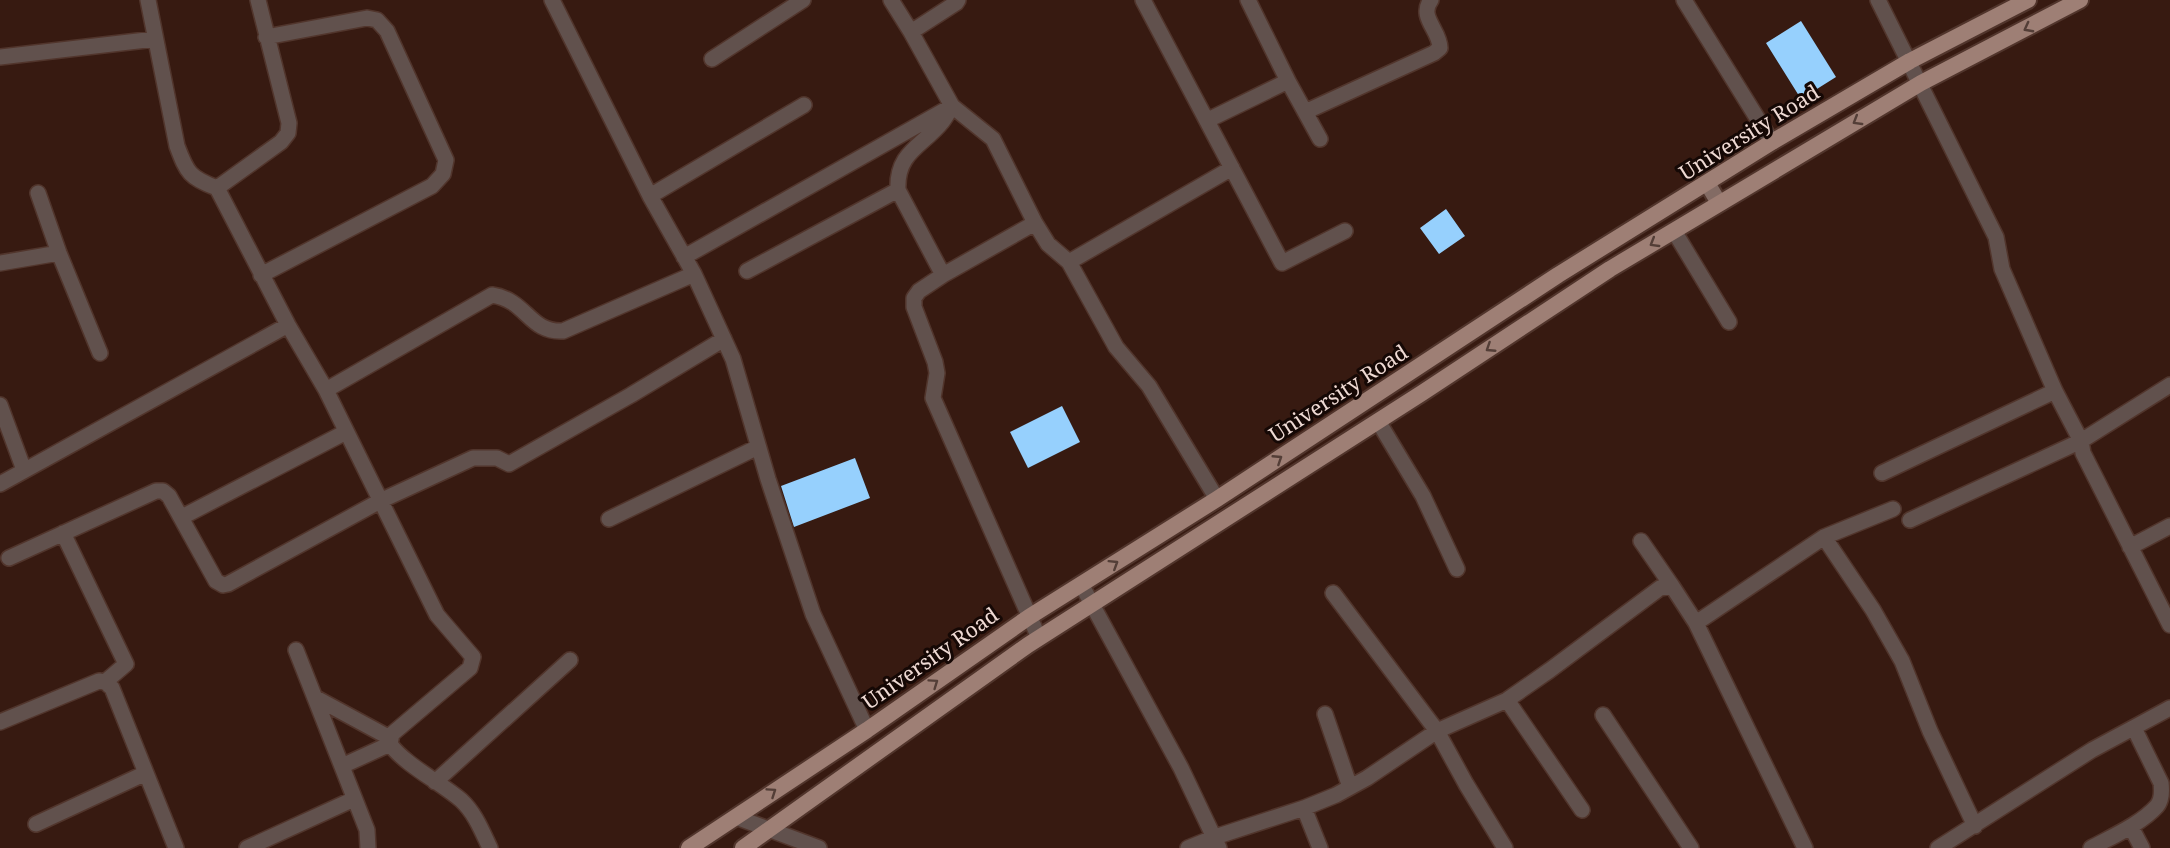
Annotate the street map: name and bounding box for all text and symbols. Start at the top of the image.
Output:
one-way arrow [2024,21,2035,32]
street label: University Road [1674,78,1824,186]
one-way arrow [1853,114,1863,125]
one-way arrow [1650,235,1660,247]
street label: University Road [1263,338,1413,448]
one-way arrow [1485,341,1496,352]
one-way arrow [1271,455,1282,466]
one-way arrow [1107,560,1118,571]
street label: University Road [856,601,1004,715]
one-way arrow [927,679,938,690]
one-way arrow [766,789,777,800]

